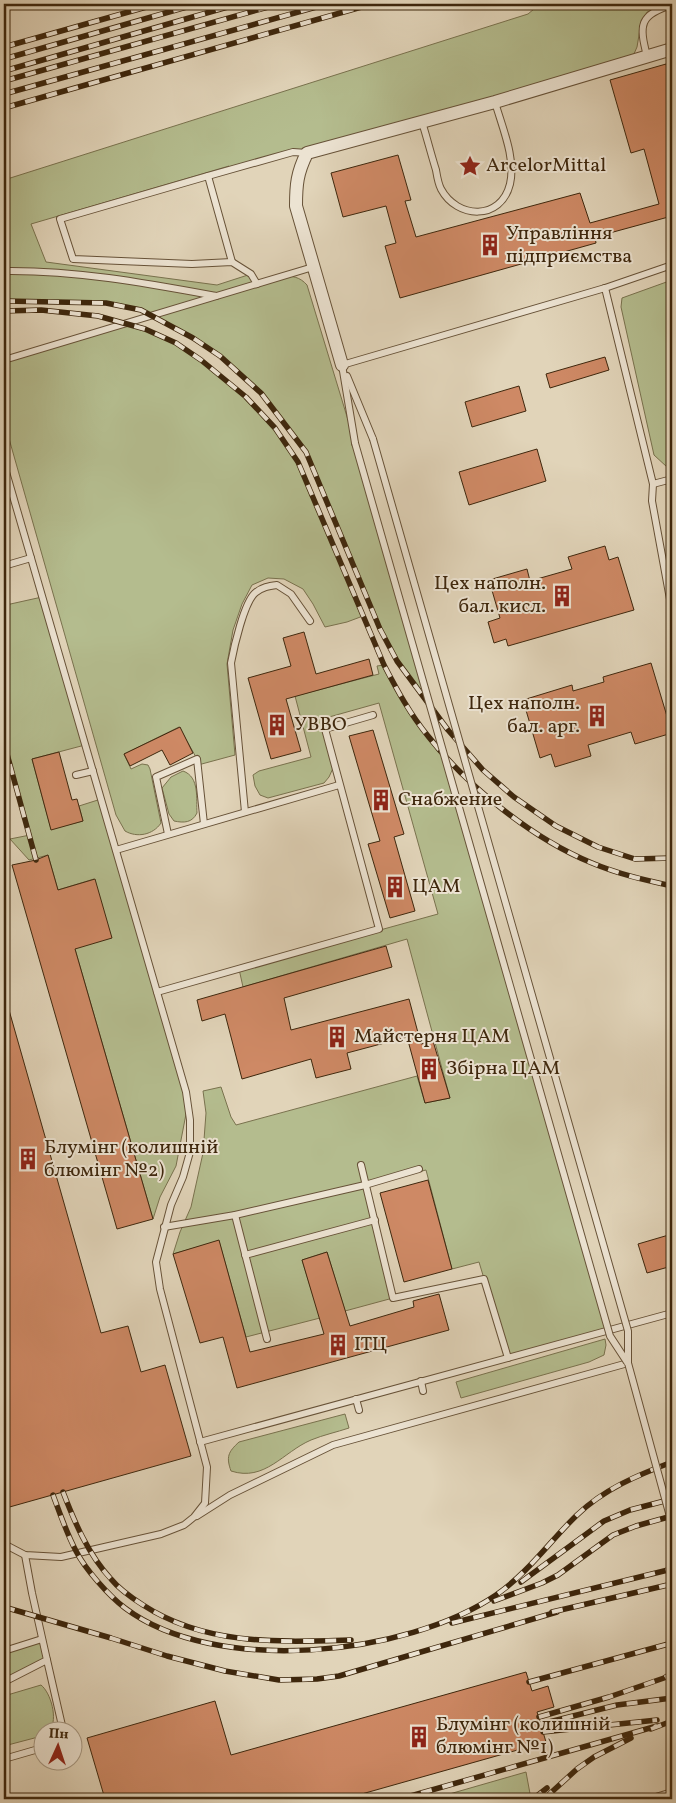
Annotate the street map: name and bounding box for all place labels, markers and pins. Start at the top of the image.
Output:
place label: ArcelorMittal [486,152,606,180]
place icon: ArcelorMittal [457,153,483,179]
place label: Управління підприємства [506,220,632,271]
building icon: Управління підприємства [477,232,503,258]
place label: Цех наполн. бал. кисл. [434,570,546,621]
building icon: Цех наполн. бал. кисл. [549,583,575,609]
place label: Цех наполн. бал. арг. [468,690,580,741]
building icon: Цех наполн. бал. арг. [584,703,610,729]
place label: УВВО [294,711,347,739]
building icon: УВВО [264,712,290,738]
place label: Снабжение [398,786,502,814]
building icon: Снабжение [368,787,394,813]
place label: ЦАМ [412,873,460,901]
building icon: ЦАМ [382,874,408,900]
place label: Майстерня ЦАМ [354,1023,510,1051]
building icon: Майстерня ЦАМ [324,1024,350,1050]
place label: Збірна ЦАМ [446,1055,560,1083]
building icon: Збірна ЦАМ [416,1056,442,1082]
place label: Блумінг (колишній блюмінг №2) [44,1134,218,1185]
building icon: Блумінг (колишній блюмінг №2) [15,1146,41,1172]
place label: ІТЦ [354,1331,388,1359]
building icon: ІТЦ [325,1332,351,1358]
place label: Блумінг (колишній блюмінг №1) [436,1711,610,1762]
building icon: Блумінг (колишній блюмінг №1) [406,1724,432,1750]

